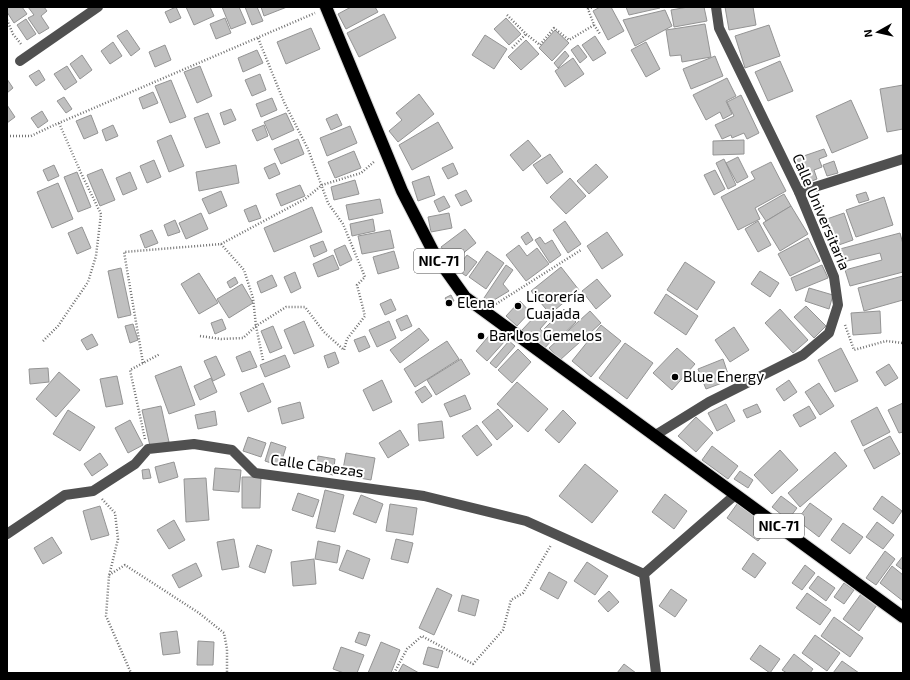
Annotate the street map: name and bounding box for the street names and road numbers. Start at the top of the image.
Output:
street label: Calle Universitaria [789,151,855,273]
road number: NIC-71 [414,249,464,273]
street label: Calle Cabezas [269,450,365,480]
road number: NIC-71 [754,514,804,538]

